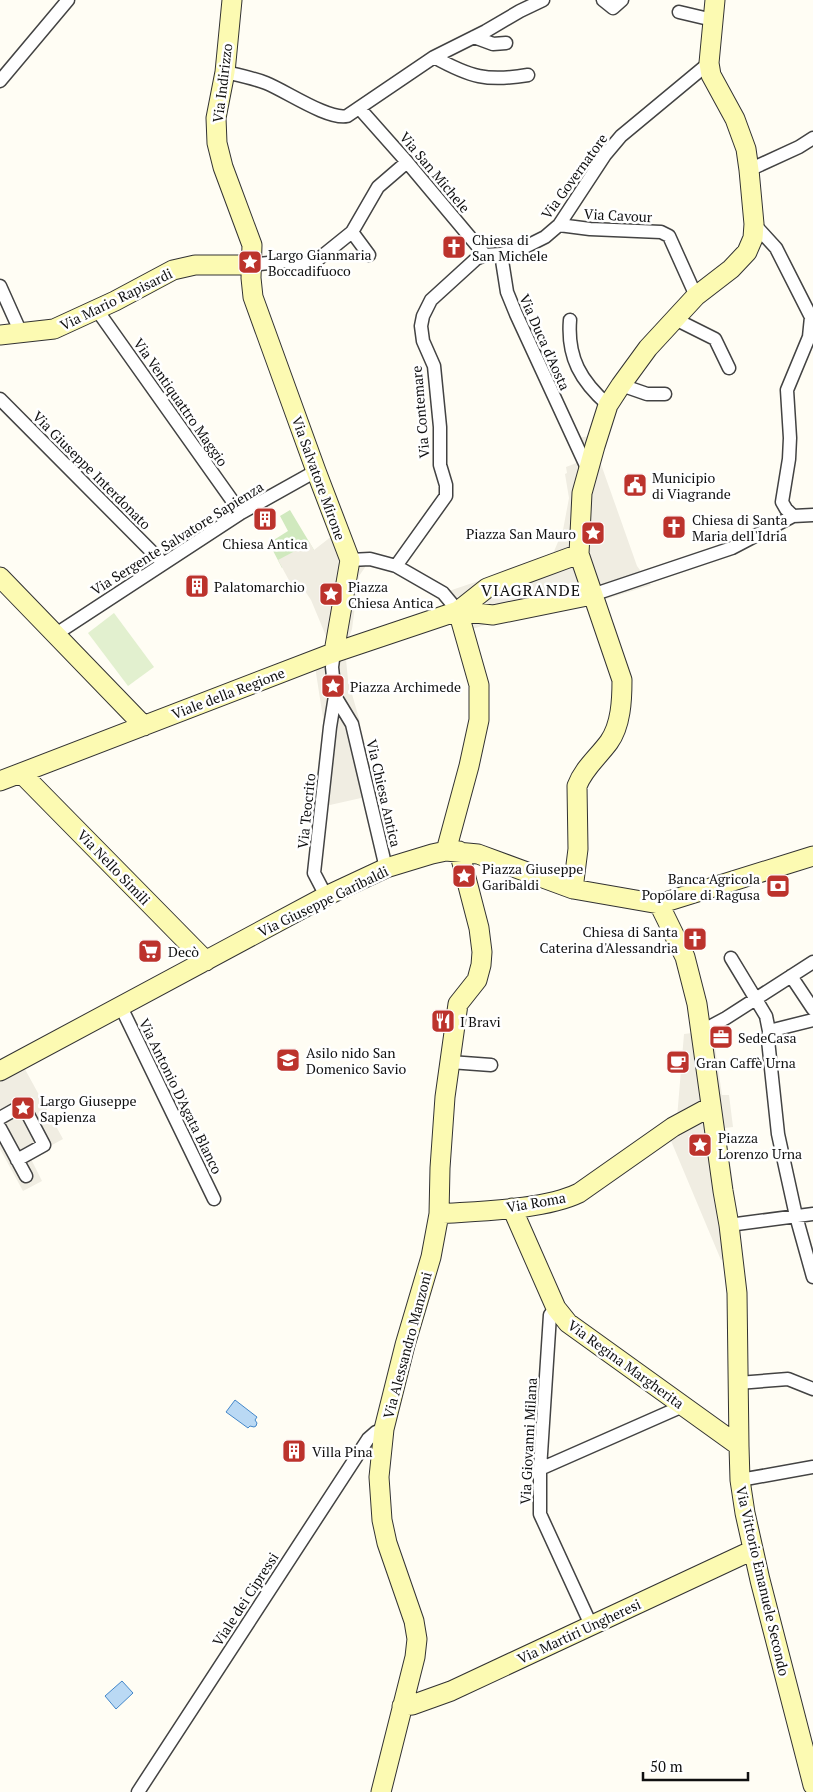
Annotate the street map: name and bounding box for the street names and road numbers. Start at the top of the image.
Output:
street label: Via Indirizzo [208,42,236,124]
street label: Via San Michele [396,128,474,216]
street label: Via Governatore [537,129,611,223]
street label: Via Cavour [583,204,653,226]
street label: Via Mario Rapisardi [57,264,175,334]
street label: Via Duca d'Aosta [515,291,575,393]
street label: Via Ventiquattro Maggio [129,334,233,470]
street label: Via Contemare [406,365,434,459]
street label: Via Giuseppe Interdonato [29,407,156,534]
street label: Via Salvatore Mirone [288,413,350,543]
street label: Via Sergente Salvatore Sapienza [87,477,267,599]
street label: Viale della Regione [169,663,287,723]
street label: Via Chiesa Antica [362,737,406,849]
street label: Via Teocrito [293,772,319,850]
street label: Via Nello Simili [73,825,155,909]
street label: Via Giuseppe Garibaldi [255,861,391,941]
street label: Via Antonio D'Agata Blanco [135,1015,227,1177]
street label: Via Roma [505,1187,567,1217]
street label: Via Alessandro Manzoni [378,1270,436,1420]
street label: Via Regina Margherita [564,1315,688,1413]
street label: Via Giovanni Milana [515,1377,541,1505]
street label: Via Vittorio Emanuele Secondo [732,1484,794,1678]
street label: Viale dei Cipressi [208,1549,282,1649]
street label: Via Martiri Ungheresi [514,1594,644,1668]

